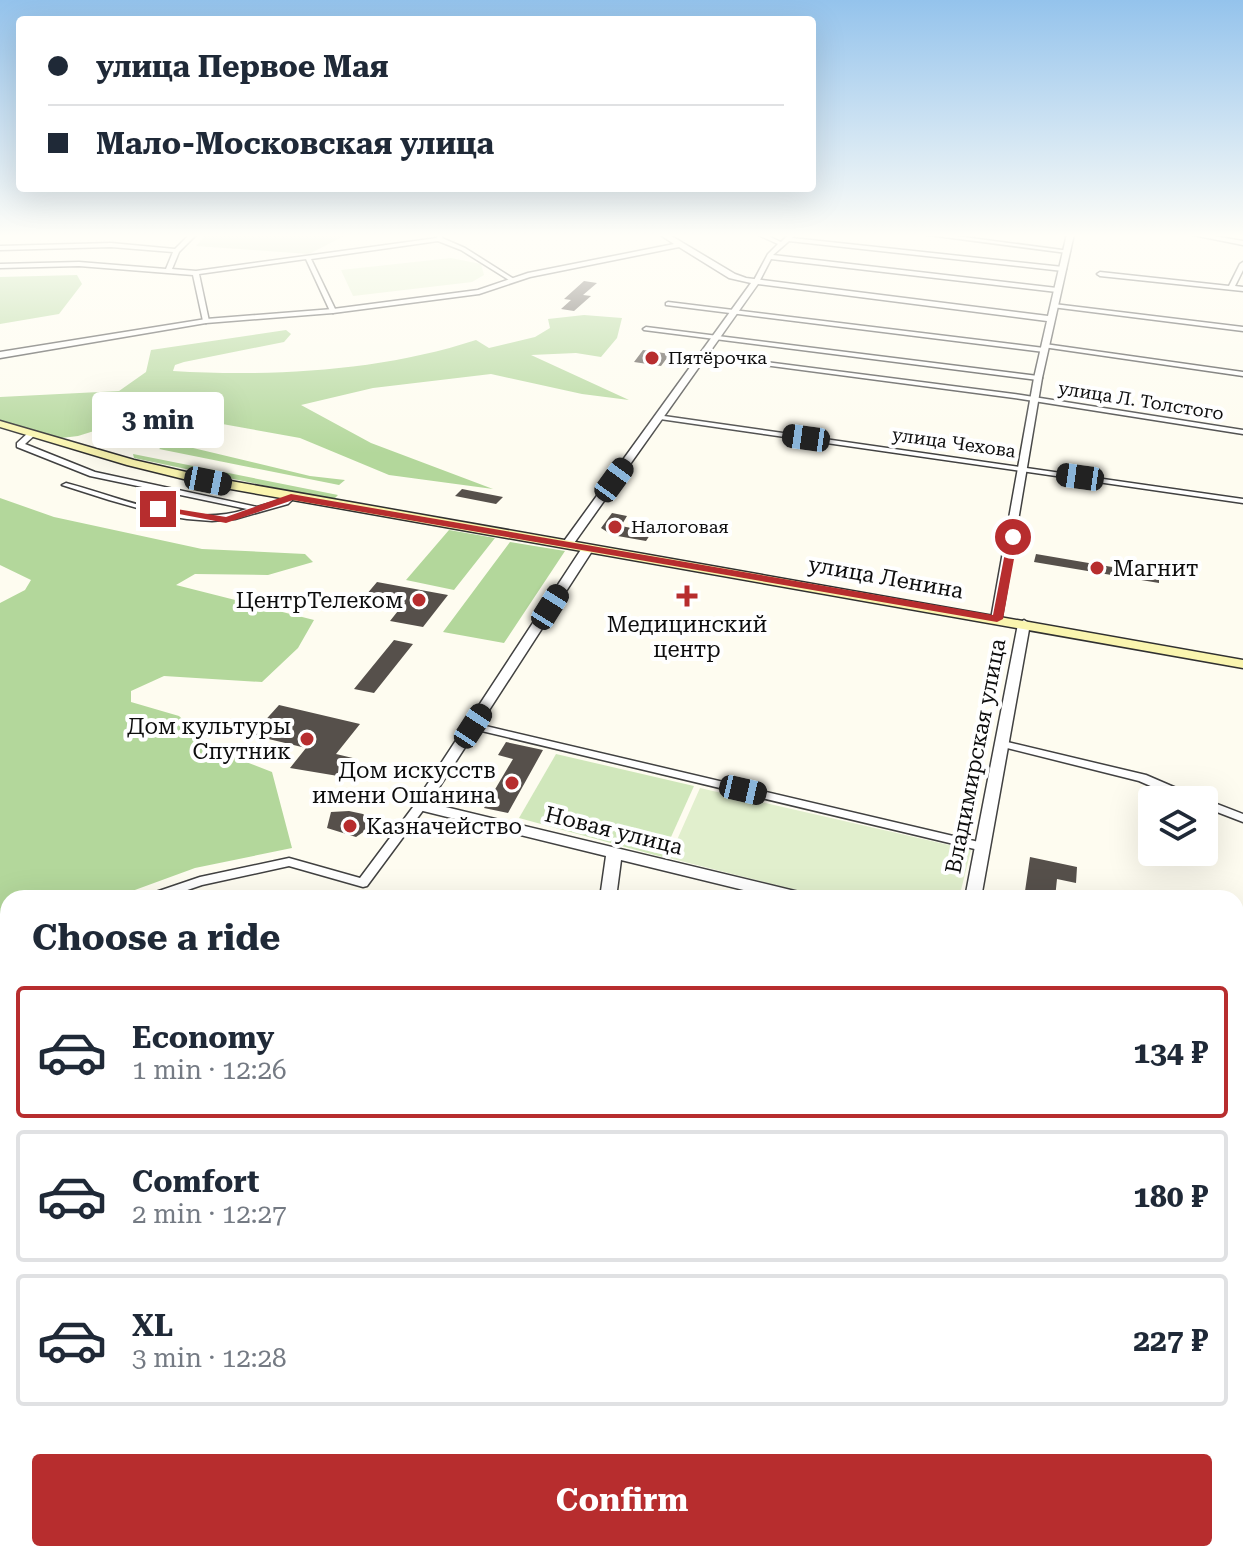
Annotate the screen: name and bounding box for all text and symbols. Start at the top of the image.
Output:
text: улица Первое Мая [96,49,389,84]
text: Мало-Московская улица [96,126,494,161]
place label: Пятёрочка [668,347,767,368]
marker: Пятёрочка [643,349,661,367]
street label: улица Л. Толстого [1057,377,1225,424]
callout: 3 min [92,393,224,449]
text: 3 min [122,405,194,435]
car [781,423,831,453]
street label: улица Чехова [891,423,1017,462]
car [590,454,638,506]
car [1055,462,1105,492]
car [182,465,234,497]
route end [140,491,176,527]
place label: Налоговая [631,516,729,537]
marker: Налоговая [606,518,624,536]
route start [995,519,1031,555]
street label: улица Ленина [806,552,966,603]
place label: Магнит [1113,556,1198,581]
marker: Магнит [1088,559,1106,577]
car [527,580,573,634]
marker: Медицинский центр [676,585,698,607]
place label: ЦентрТелеком [236,588,403,613]
marker: ЦентрТелеком [410,591,428,609]
place label: Медицинский центр [607,612,767,662]
street label: Владимирская улица [940,636,1011,876]
car [450,699,496,753]
place label: Дом культуры Спутник [127,714,291,764]
marker: Дом культуры Спутник [298,730,316,748]
place label: Дом искусств имени Ошанина [312,758,496,808]
car [717,773,769,807]
marker: Дом искусств имени Ошанина [503,774,521,792]
map controls [1138,786,1218,866]
button: layers [1138,786,1218,866]
street label: Новая улица [542,801,685,860]
place label: Казначейство [366,814,522,839]
marker: Казначейство [341,817,359,835]
text: Choose a ride [32,917,280,959]
icon: car [36,1016,108,1088]
text: Economy [132,1020,274,1055]
text: 134 ₽ [1133,1035,1208,1070]
text: 1 min · 12:26 [132,1055,287,1085]
icon: car [36,1160,108,1232]
text: Comfort [132,1164,259,1199]
text: 180 ₽ [1133,1179,1208,1214]
text: 2 min · 12:27 [132,1199,287,1229]
icon: car [36,1304,108,1376]
text: XL [132,1308,173,1343]
text: 227 ₽ [1133,1323,1208,1358]
text: 3 min · 12:28 [132,1343,287,1373]
button: Confirm [32,1454,1212,1546]

